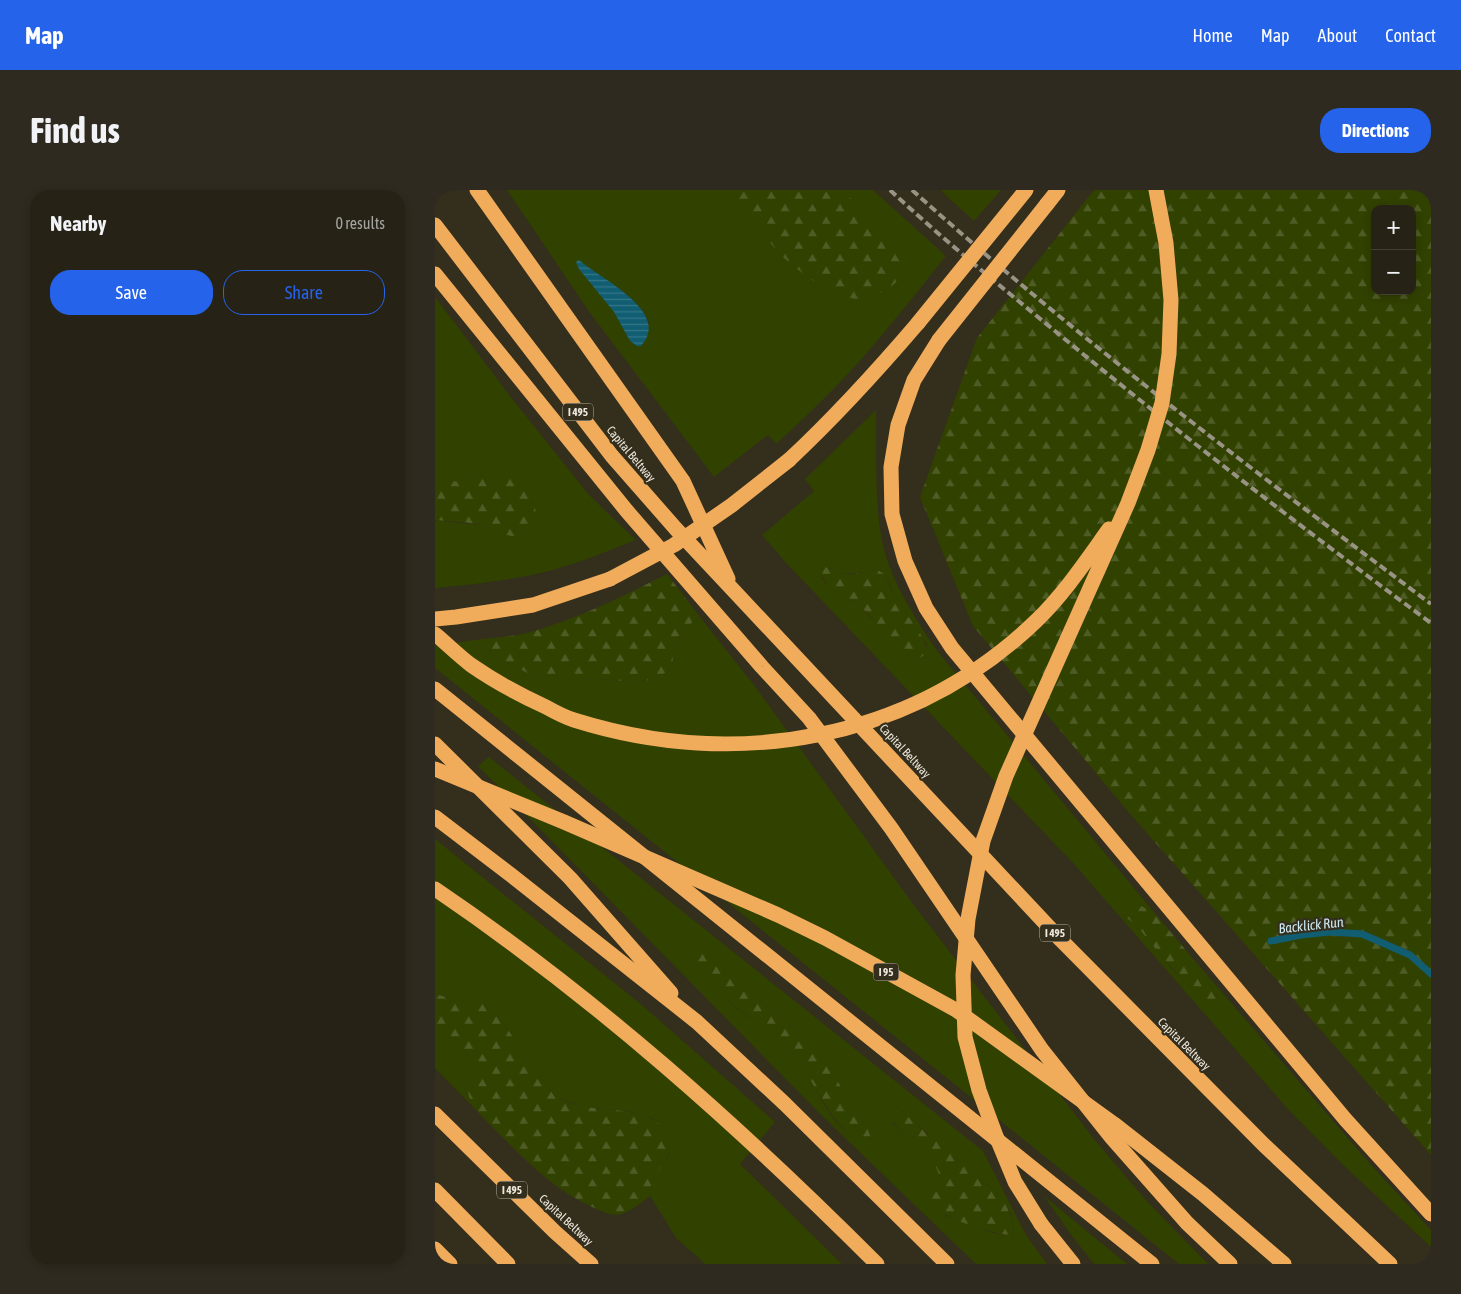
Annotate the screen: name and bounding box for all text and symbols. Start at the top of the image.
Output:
text: Map [25,22,64,49]
text: Home [1193,25,1233,46]
text: Map [1261,25,1290,46]
text: About [1318,25,1357,46]
text: Contact [1385,25,1436,46]
button: Directions [1320,108,1431,153]
text: Find us [30,110,120,150]
map controls [1371,205,1416,295]
button: + [1371,205,1416,250]
text: Nearby [50,211,106,235]
text: 0 results [335,214,385,232]
button: − [1371,250,1416,295]
button: Save [50,270,213,315]
button: Share [223,270,385,315]
road number: I 495 [563,403,593,420]
street label: Capital Beltway [604,423,658,485]
street label: Capital Beltway [876,721,934,781]
water label: Backlick Run [1278,914,1344,936]
road number: I 495 [1040,924,1070,941]
road number: I 95 [873,964,899,980]
street label: Capital Beltway [1155,1015,1213,1073]
road number: I 495 [497,1182,527,1198]
street label: Capital Beltway [536,1191,596,1249]

